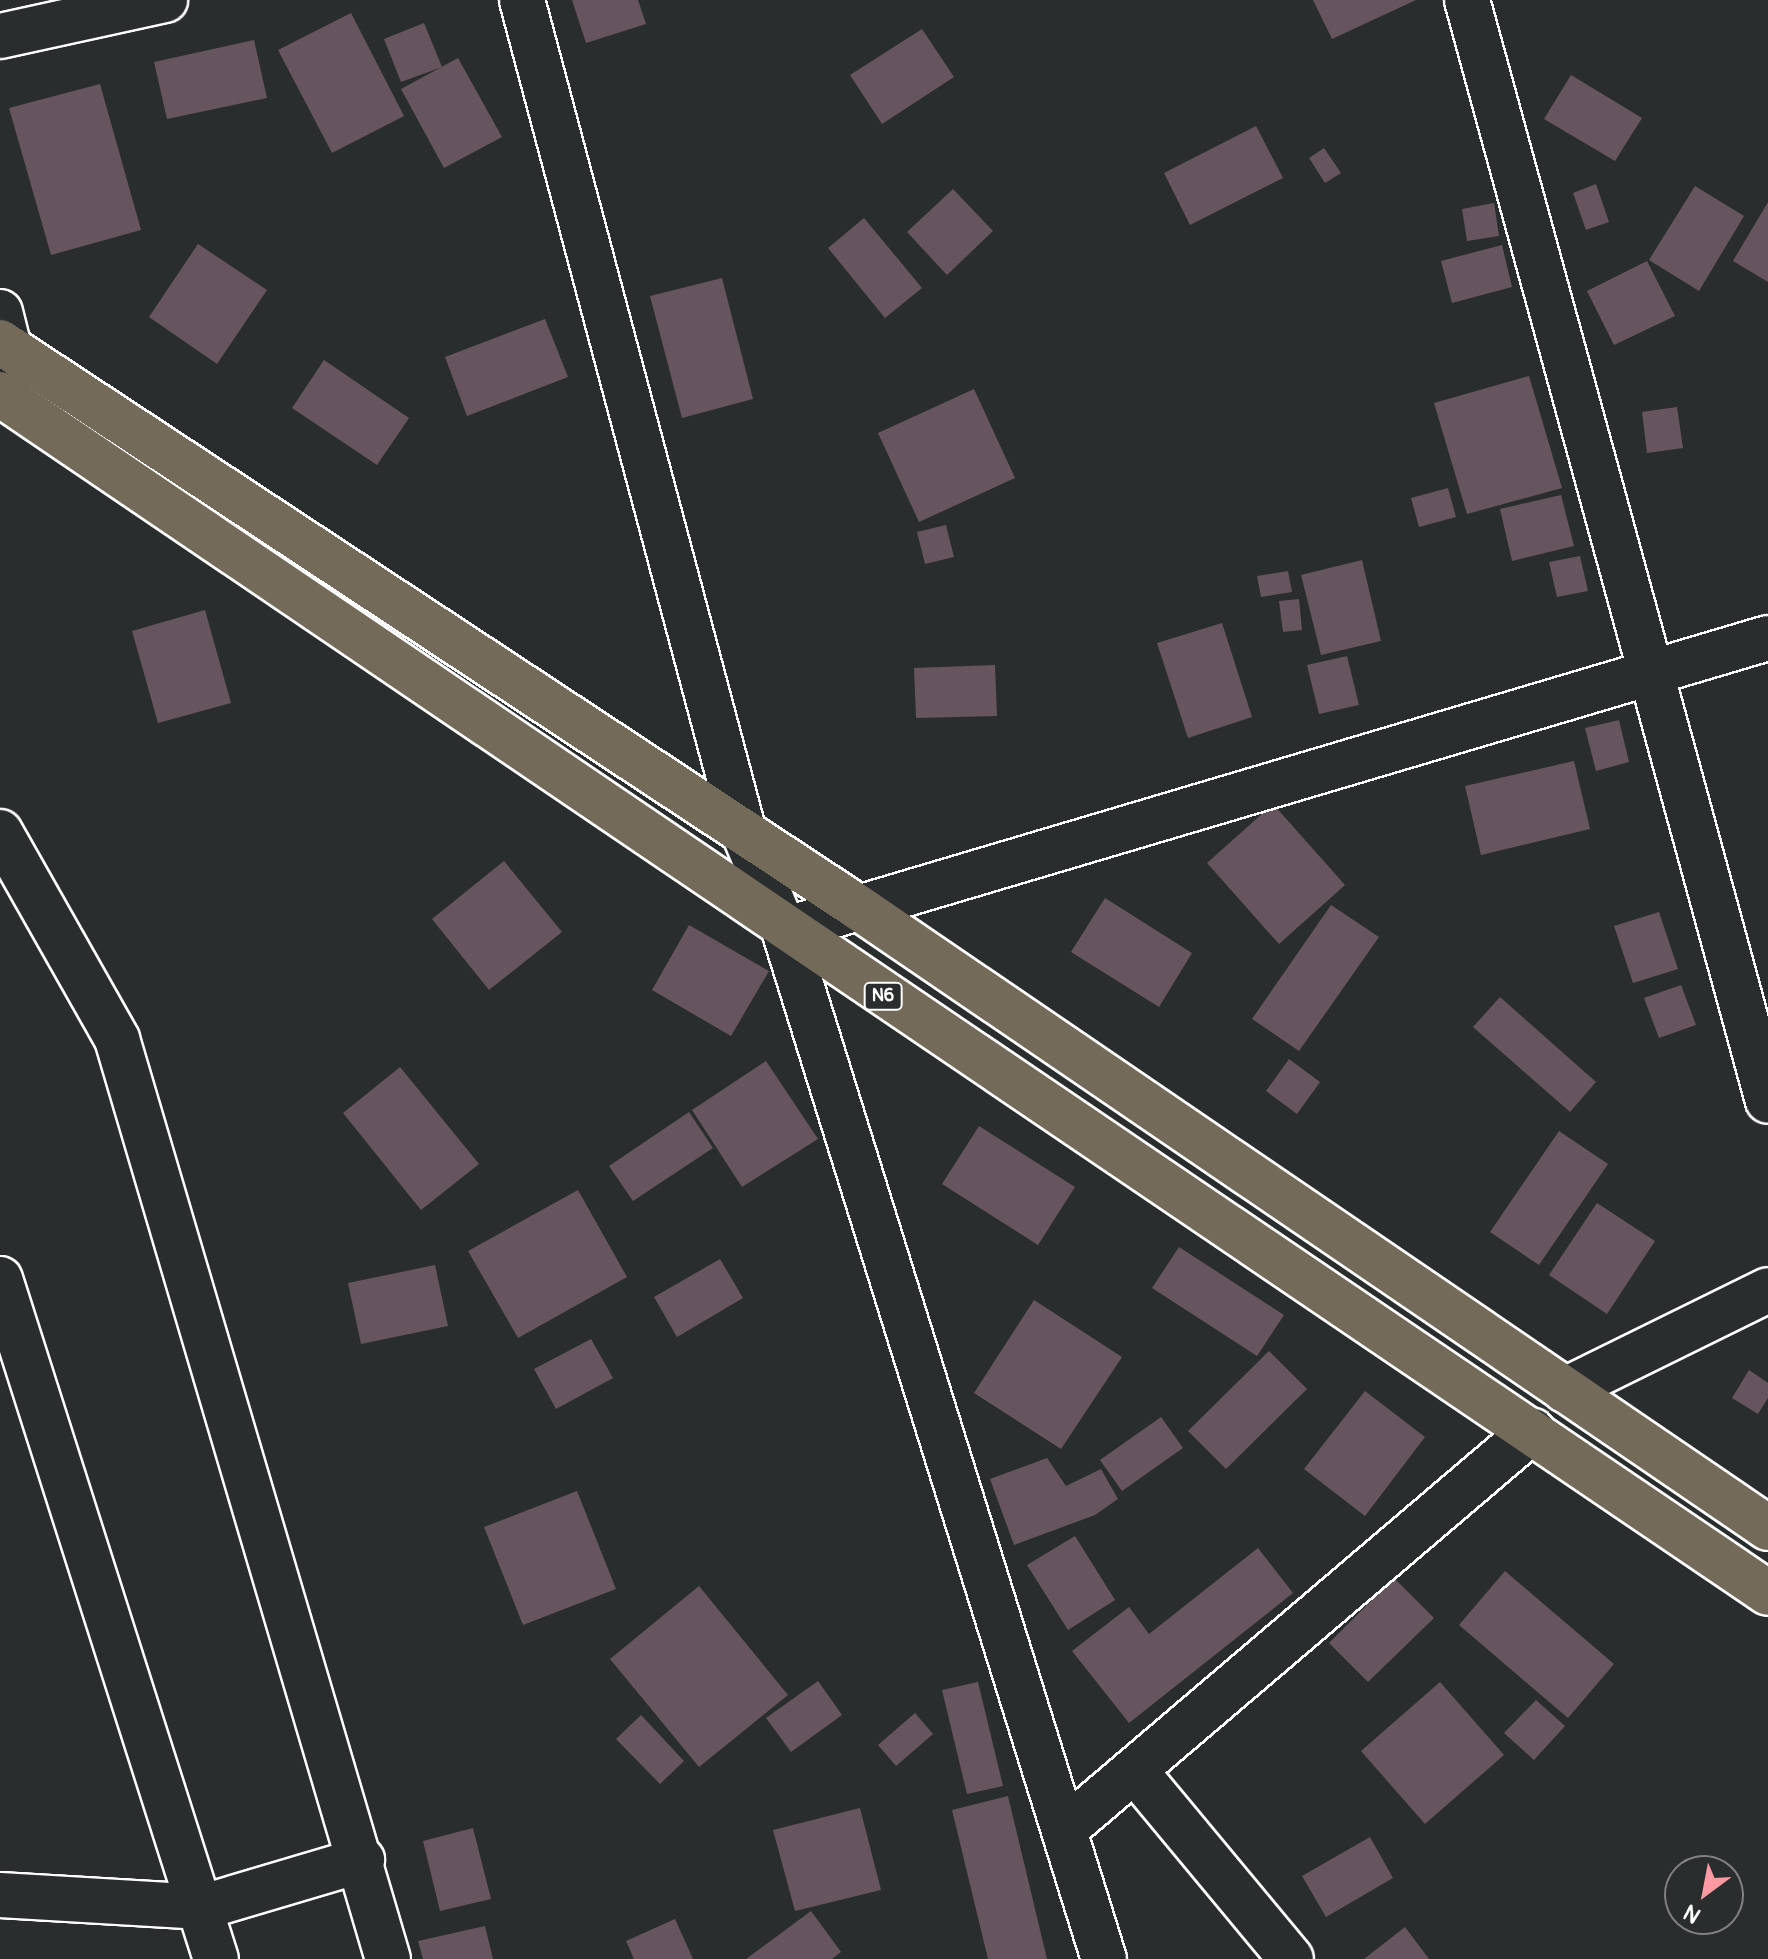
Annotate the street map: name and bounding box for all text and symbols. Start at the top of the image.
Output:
road number: N6 [863,982,903,1010]
north arrow [1664,1855,1744,1935]
text: N [1679,1898,1706,1929]

